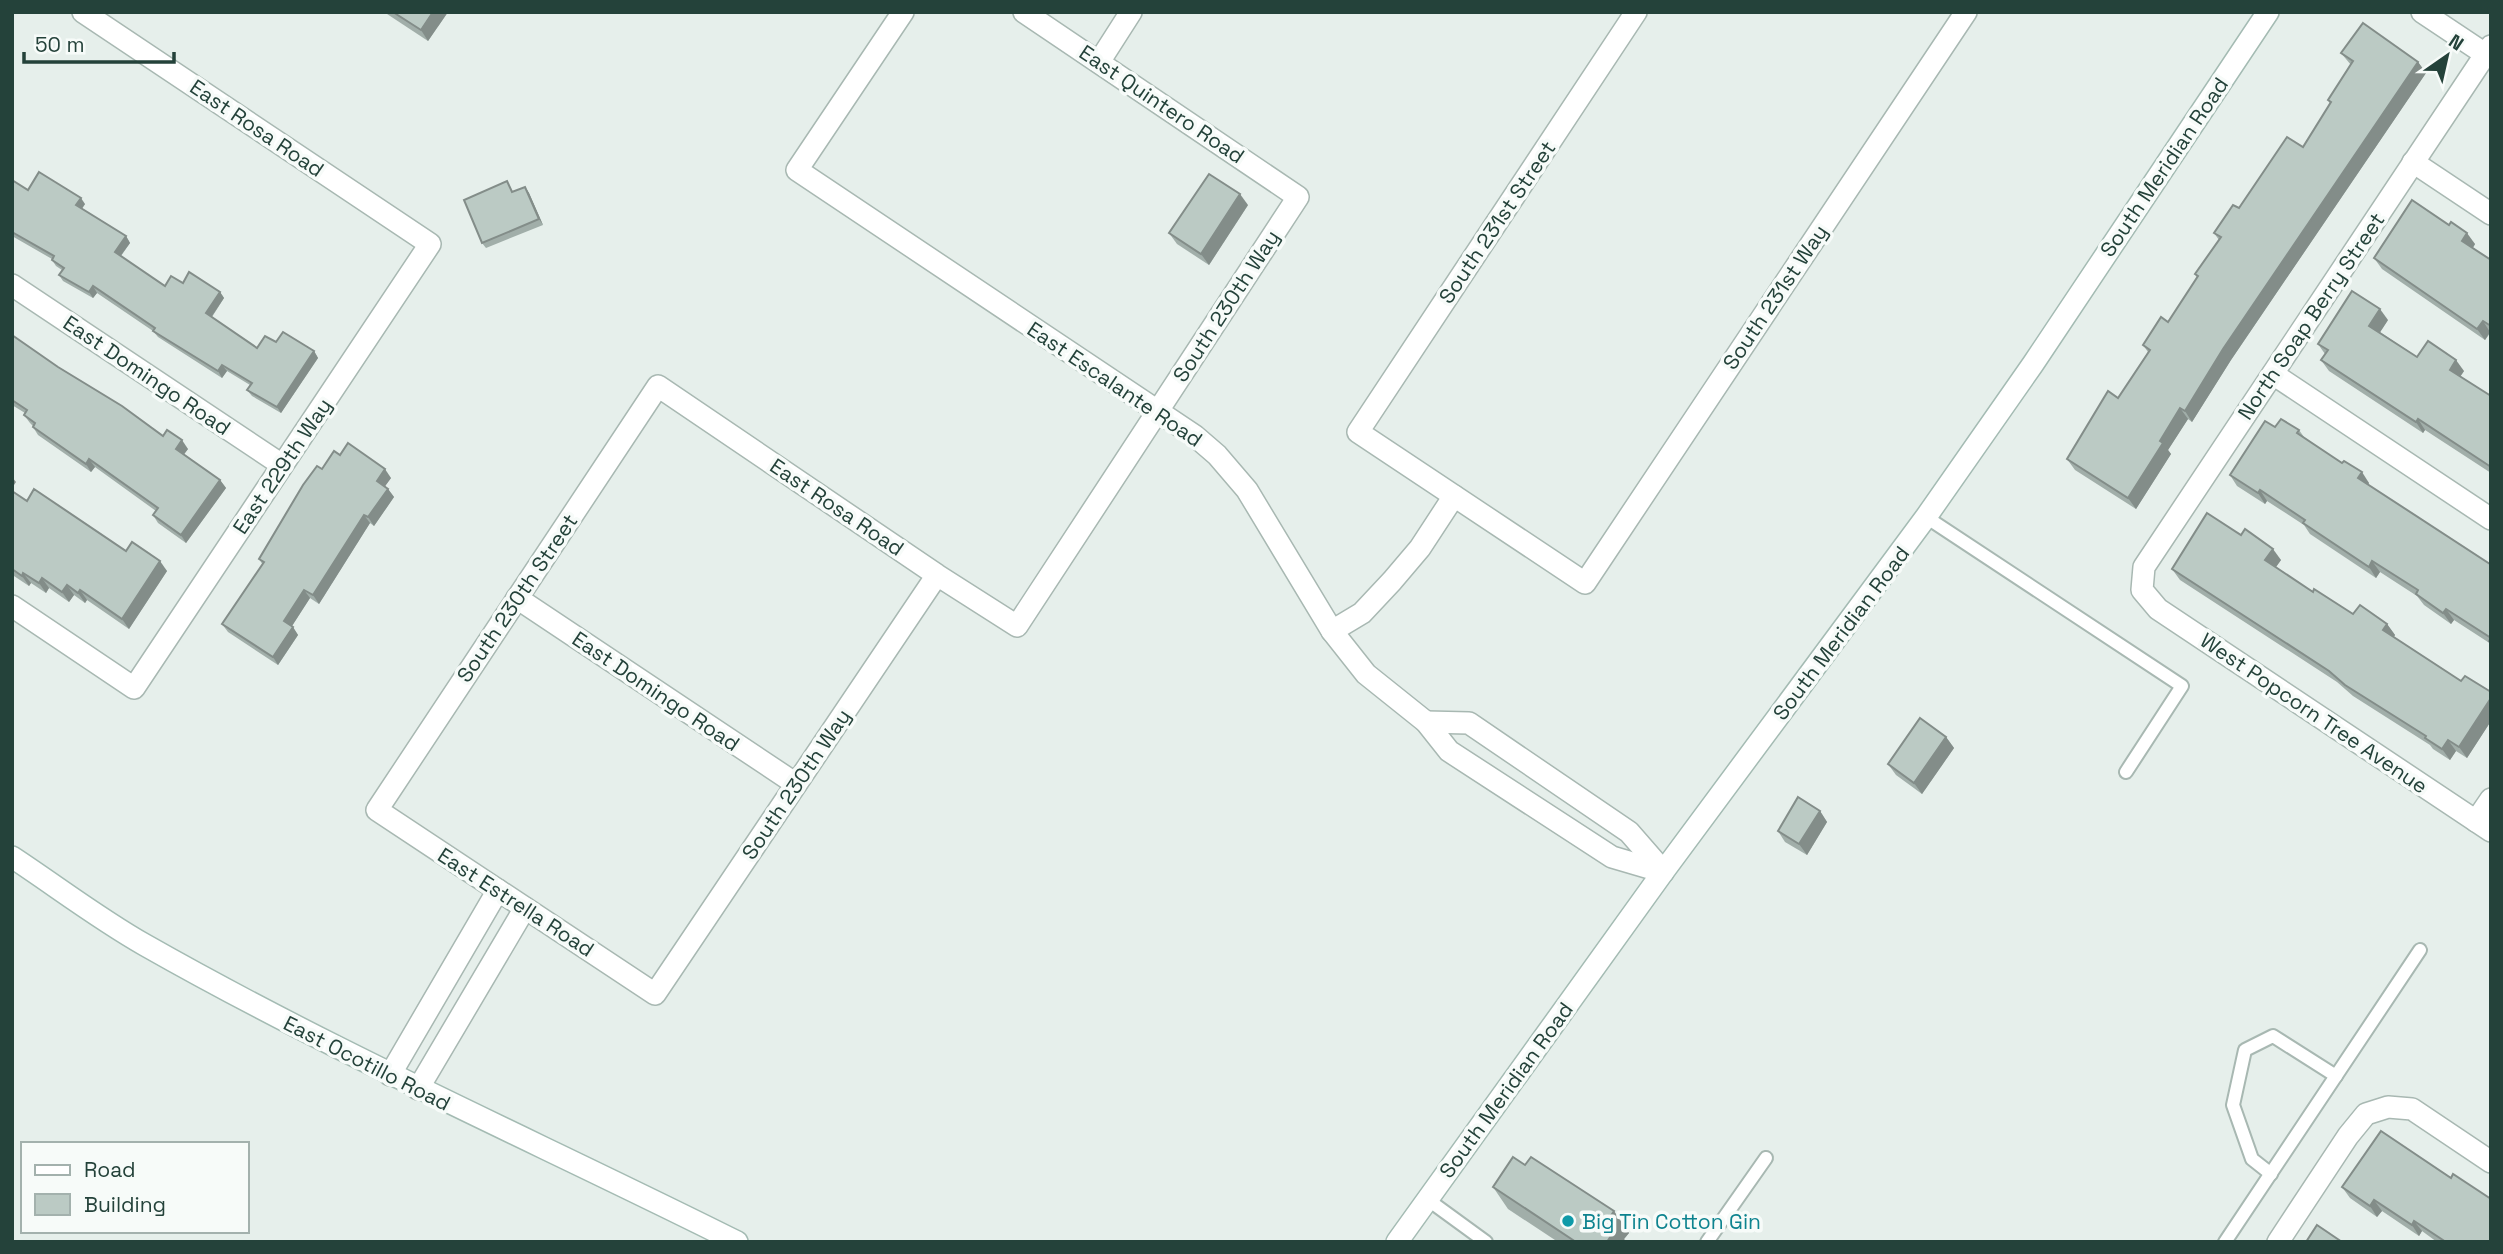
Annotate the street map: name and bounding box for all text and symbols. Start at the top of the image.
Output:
scale bar [24,21,175,65]
north arrow [2412,21,2482,91]
text: N [2444,28,2468,56]
text: 50 m [35,31,85,58]
street label: East Quintero Road [1074,39,1250,169]
street label: South Meridian Road [2094,72,2234,262]
street label: East Rosa Road [185,73,329,183]
street label: South 231st Street [1433,136,1561,308]
street label: North Soap Berry Street [2232,207,2390,425]
street label: South 231st Way [1717,219,1833,375]
street label: South 230th Way [1167,225,1285,387]
street label: East Domingo Road [58,309,236,441]
street label: East Escalante Road [1022,315,1208,453]
street label: East 229th Way [227,393,337,539]
street label: East Rosa Road [765,452,909,562]
street label: South 230th Street [451,509,583,687]
street label: South Meridian Road [1767,541,1915,725]
street label: East Domingo Road [567,625,745,757]
street label: West Popcorn Tree Avenue [2195,627,2433,799]
street label: South 230th Way [736,704,856,864]
street label: East Estrella Road [433,841,599,963]
street label: South Meridian Road [1433,997,1579,1183]
street label: East Ocotillo Road [279,1009,455,1117]
legend [21,1142,248,1233]
text: Road [84,1156,136,1183]
text: Building [84,1191,166,1218]
place label: Big Tin Cotton Gin [1582,1208,1761,1235]
marker: Big Tin Cotton Gin [1560,1213,1576,1229]

